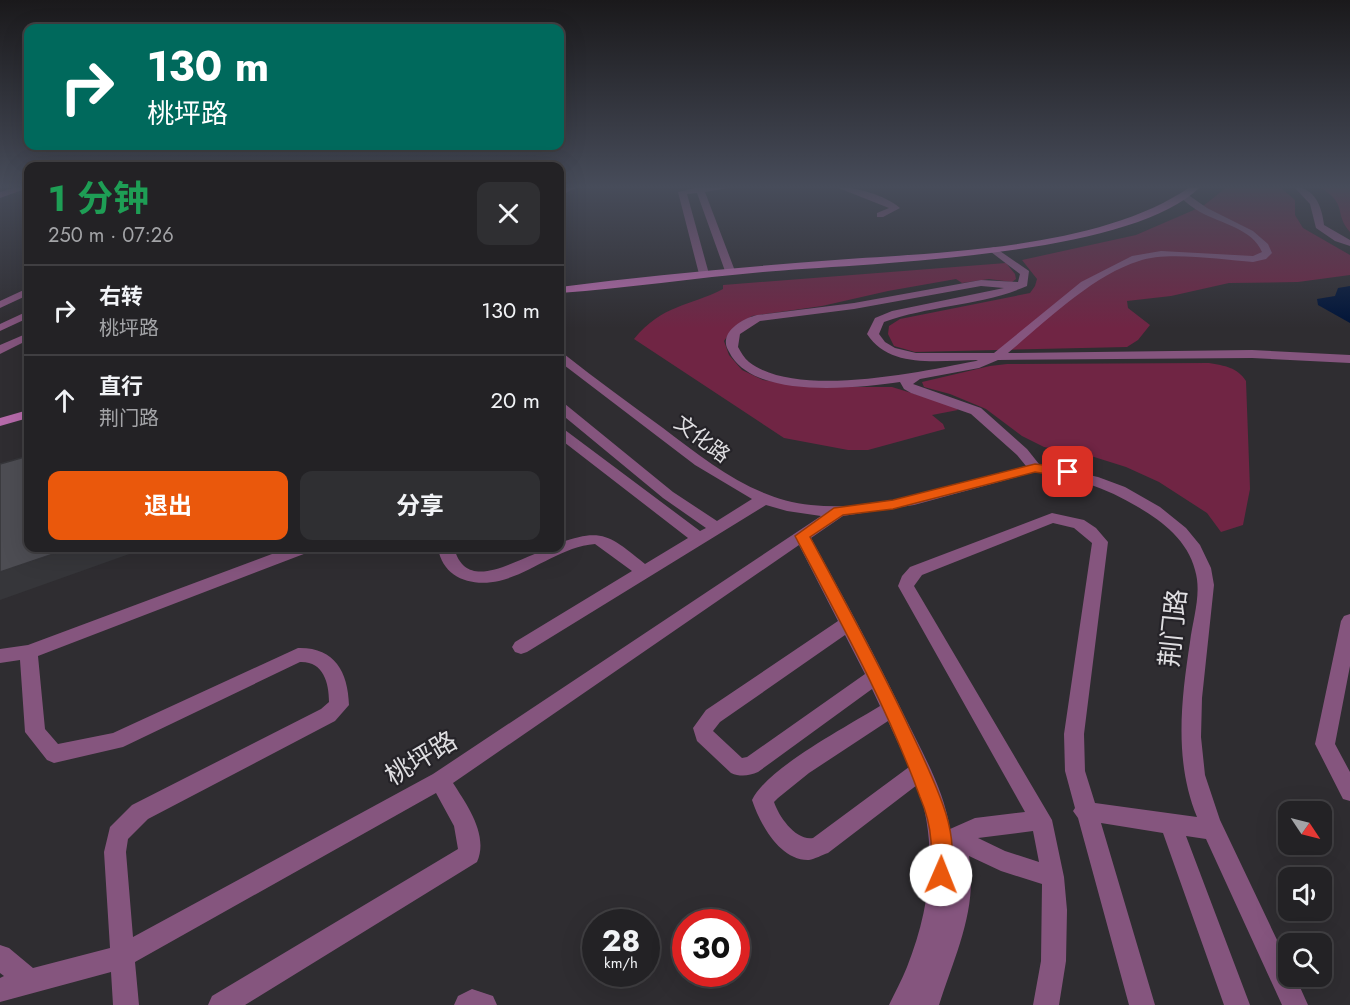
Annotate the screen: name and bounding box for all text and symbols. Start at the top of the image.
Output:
text: 130 m [147,36,269,97]
icon: right [48,48,126,126]
text: 桃坪路 [147,94,228,133]
text: 1 分钟 [48,172,149,224]
button: close [477,182,540,245]
text: 250 m · 07:26 [48,221,174,250]
text: 右转 [99,280,143,312]
icon: right [48,294,81,327]
text: 130 m [481,294,540,326]
text: 桃坪路 [99,314,159,343]
text: 直行 [99,370,143,402]
icon: ahead [48,384,81,417]
text: 20 m [491,384,540,416]
text: 荆门路 [99,404,159,433]
street label: 文化路 [668,408,736,470]
pin [1042,446,1093,497]
icon: arrive [1051,455,1084,488]
button: 退出 [48,471,288,540]
button: 分享 [300,471,540,540]
street label: 荆门路 [1150,587,1196,669]
street label: 桃坪路 [378,722,464,794]
north arrow [1278,801,1332,855]
map controls [1278,801,1332,987]
position arrow [909,843,973,907]
button: sound [1278,867,1332,921]
speed limit sign: 30 [672,909,750,987]
text: 28 [602,919,640,962]
button: search [1278,933,1332,987]
text: km/h [604,952,638,974]

